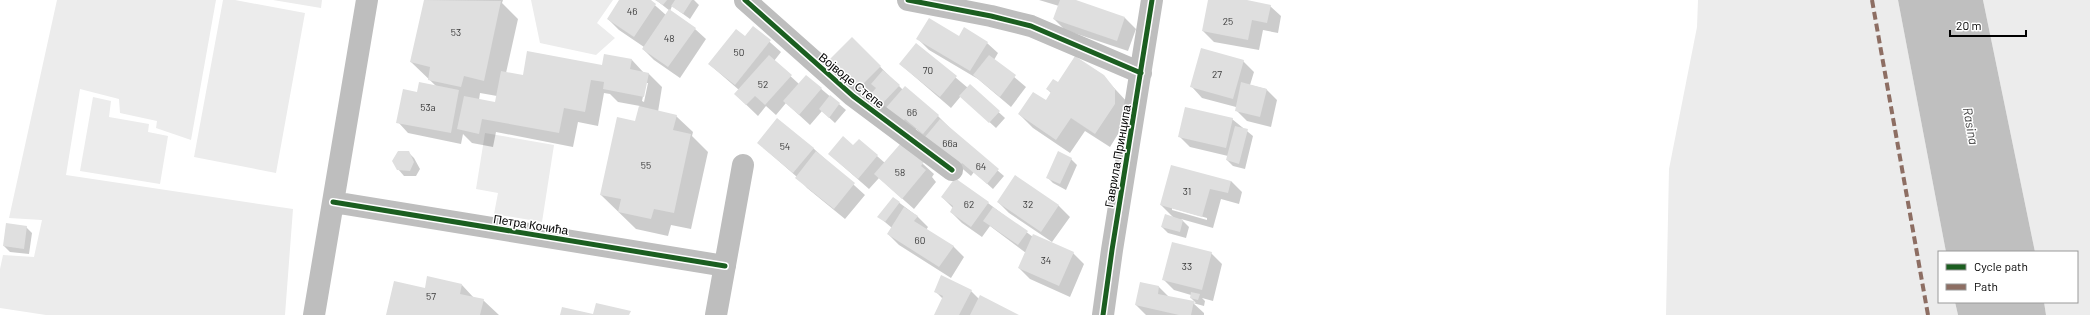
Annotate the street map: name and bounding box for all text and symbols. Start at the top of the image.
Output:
house number: 46 [627,5,637,17]
scale bar [1950,12,2026,38]
house number: 25 [1223,15,1233,27]
text: 20 m [1956,18,1982,32]
house number: 53 [451,26,461,38]
house number: 48 [664,32,674,44]
house number: 50 [734,46,744,58]
street label: Војводе Степе [816,49,888,112]
house number: 70 [923,64,933,76]
house number: 27 [1212,68,1222,80]
house number: 52 [758,78,768,90]
house number: 53a [420,101,436,113]
street label: Гаврила Принципа [1101,103,1134,208]
house number: 66 [907,106,917,118]
water label: Rasina [1960,106,1982,146]
house number: 66a [942,137,958,149]
house number: 54 [780,140,790,152]
house number: 55 [641,159,651,171]
house number: 64 [976,160,986,172]
house number: 58 [895,166,905,178]
house number: 31 [1183,185,1191,197]
house number: 62 [964,198,974,210]
house number: 32 [1023,198,1033,210]
street label: Петра Кочића [492,211,570,238]
house number: 60 [915,234,925,246]
legend [1938,251,2078,303]
house number: 34 [1041,254,1051,266]
text: Cycle path [1974,259,2028,273]
house number: 33 [1182,260,1192,272]
text: Path [1974,279,1998,293]
house number: 57 [426,290,436,302]

